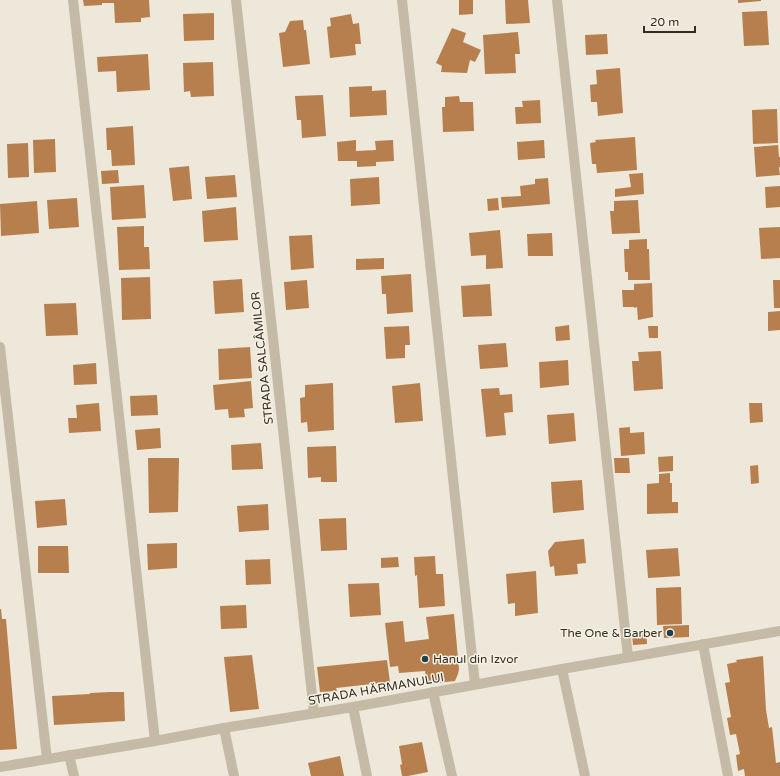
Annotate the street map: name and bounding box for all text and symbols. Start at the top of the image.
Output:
scale bar [644,8,695,34]
text: 20 m [650,15,679,29]
street label: STRADA SALCÂMILOR [248,291,276,425]
place label: The One & Barber [560,626,662,640]
marker: The One & Barber [665,628,675,638]
place label: Hanul din Izvor [433,652,518,666]
marker: Hanul din Izvor [420,654,430,664]
street label: STRADA HĂRMANULUI [307,670,445,708]

